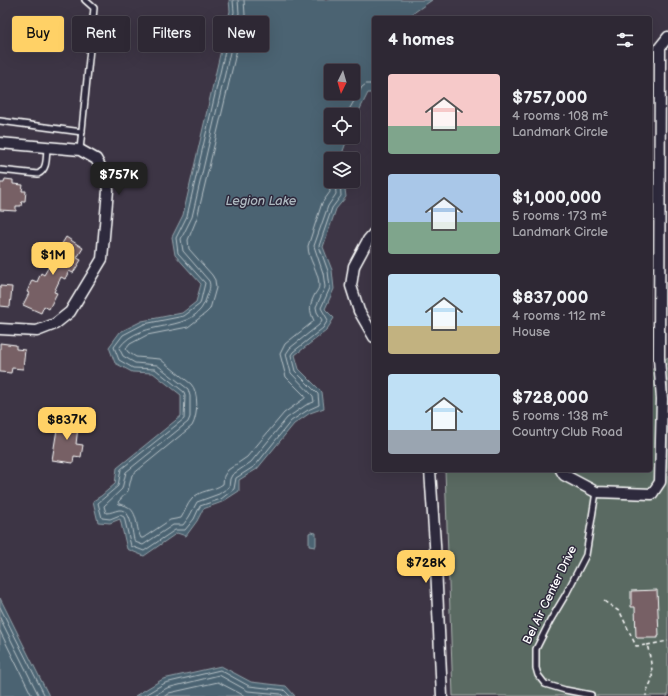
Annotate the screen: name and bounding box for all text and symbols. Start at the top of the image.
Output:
chip: Buy [12,16,64,52]
chip: Rent [72,16,130,52]
chip: Filters [138,16,205,52]
chip: New [213,16,269,52]
icon: filters [614,29,636,51]
text: 4 homes [388,30,454,50]
north arrow [324,64,360,100]
map controls [324,64,360,188]
text: $757,000 [512,88,587,108]
icon: home [420,90,468,138]
button: locate [324,108,360,144]
text: 4 rooms · 108 m² [512,108,608,124]
text: Landmark Circle [512,124,608,140]
button: layers [324,152,360,188]
pin: $757K [91,162,147,196]
text: $757K [99,167,139,183]
text: $1,000,000 [512,188,601,208]
icon: home [420,190,468,238]
water label: Legion Lake [226,193,297,209]
text: 5 rooms · 173 m² [512,208,607,224]
text: Landmark Circle [512,224,608,240]
pin: $1M [34,242,72,276]
text: $1M [40,247,66,263]
text: $837,000 [512,288,588,308]
icon: home [420,290,468,338]
text: 4 rooms · 112 m² [512,308,606,324]
text: House [512,324,550,340]
text: $728,000 [512,388,589,408]
icon: home [420,390,468,438]
pin: $837K [39,407,95,441]
text: 5 rooms · 138 m² [512,408,608,424]
text: $837K [47,412,87,428]
text: Country Club Road [512,424,623,440]
street label: Bel Air Center Drive [520,543,580,647]
pin: $728K [398,550,454,584]
text: $728K [406,555,446,571]

